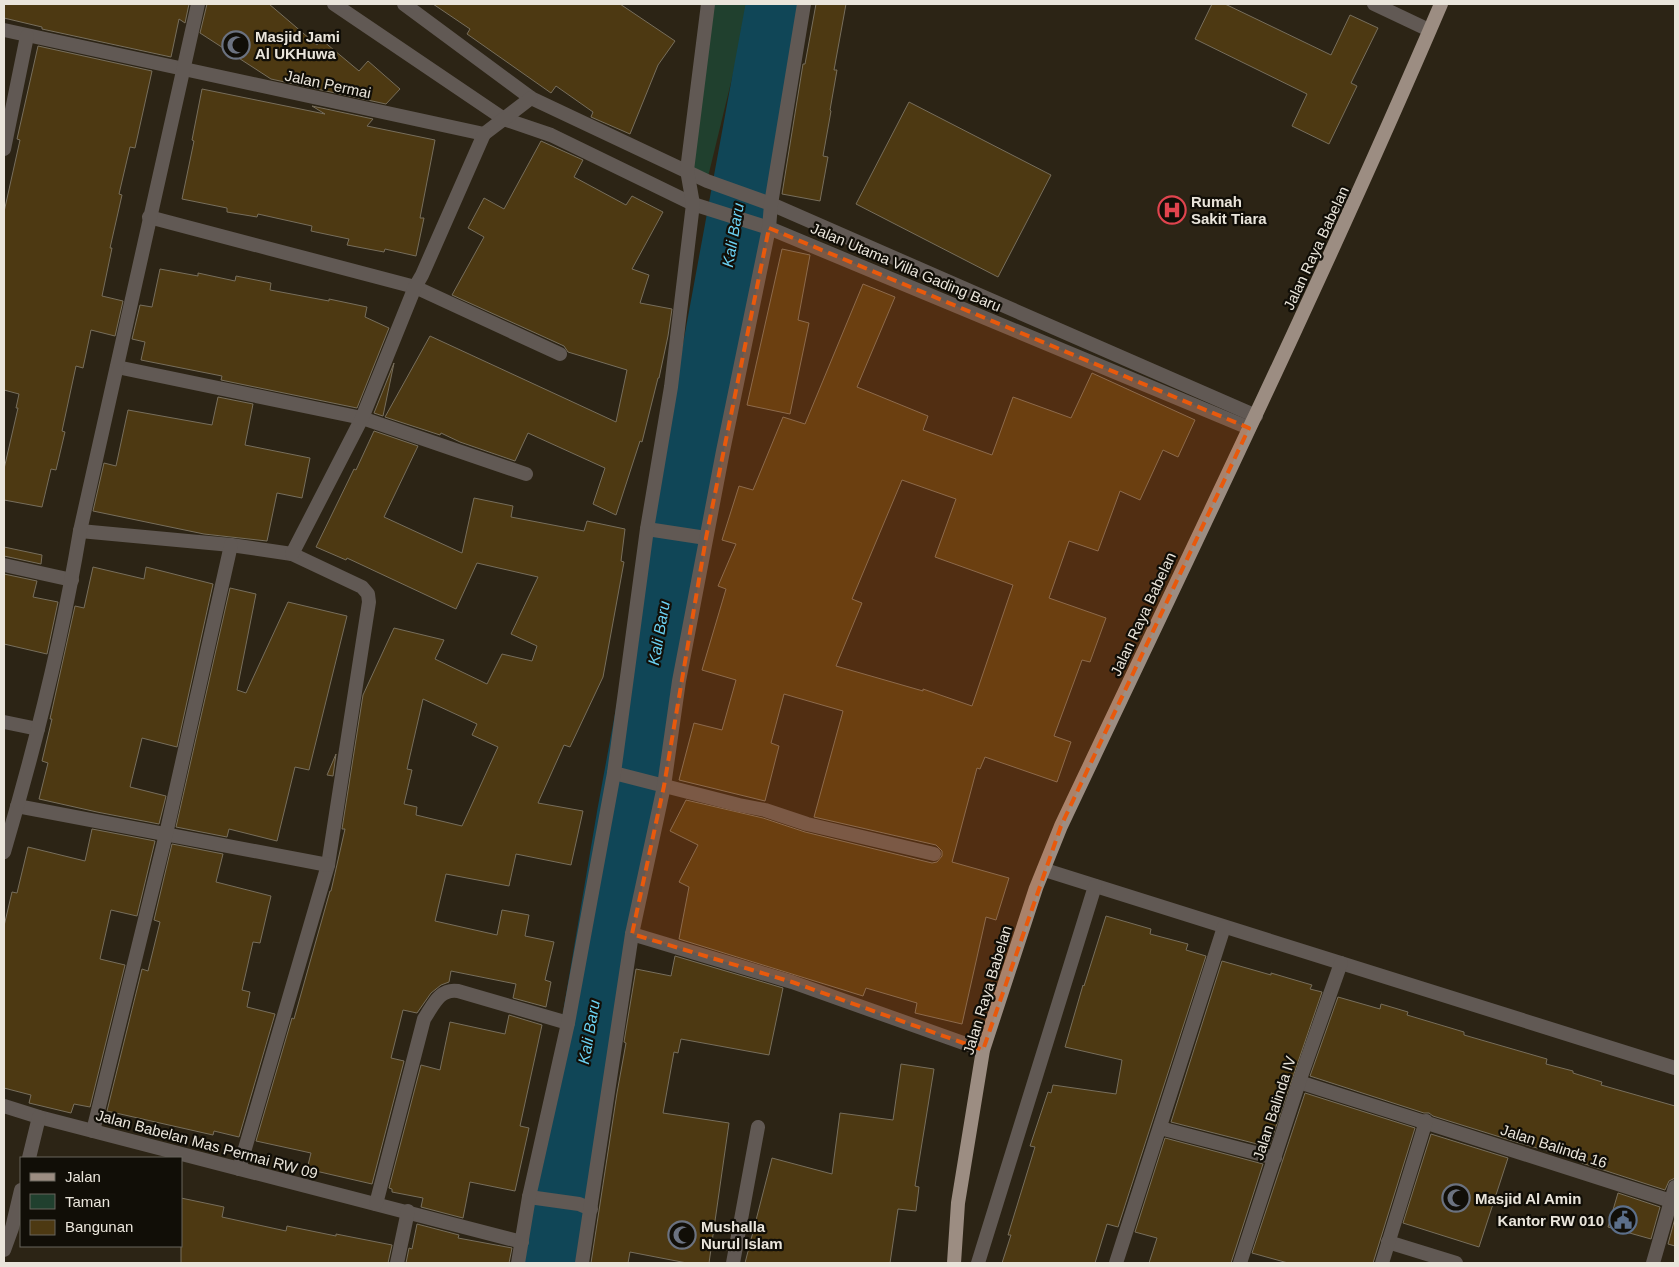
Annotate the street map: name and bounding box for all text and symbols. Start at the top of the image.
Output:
place label: Masjid Jami Al UKHuwa [255,28,340,62]
mosque icon: Masjid Jami Al UKHuwa [221,30,251,60]
street label: Jalan Permai [283,67,373,101]
street label: Jalan Raya Babelan [1280,184,1352,312]
place label: Rumah Sakit Tiara [1191,193,1267,227]
hospital icon: Rumah Sakit Tiara [1157,195,1187,225]
water label: Kali Baru [719,201,747,268]
street label: Jalan Utama Villa Gading Baru [808,219,1004,315]
street label: Jalan Raya Babelan [1107,550,1179,678]
water label: Kali Baru [645,599,673,666]
street label: Jalan Raya Babelan [959,923,1015,1057]
water label: Kali Baru [575,998,603,1065]
street label: Jalan Balinda IV [1249,1054,1299,1162]
street label: Jalan Babelan Mas Permai RW 09 [94,1106,320,1182]
street label: Jalan Balinda 16 [1499,1121,1609,1171]
legend [20,1157,182,1247]
text: Jalan [65,1168,101,1185]
mosque icon: Masjid Al Amin [1441,1183,1471,1213]
place label: Masjid Al Amin [1475,1190,1581,1207]
text: Taman [65,1193,110,1210]
public building icon: Kantor RW 010 [1608,1205,1638,1235]
place label: Kantor RW 010 [1498,1212,1604,1229]
text: Bangunan [65,1218,133,1235]
place label: Mushalla Nurul Islam [701,1218,783,1252]
mosque icon: Mushalla Nurul Islam [667,1220,697,1250]

